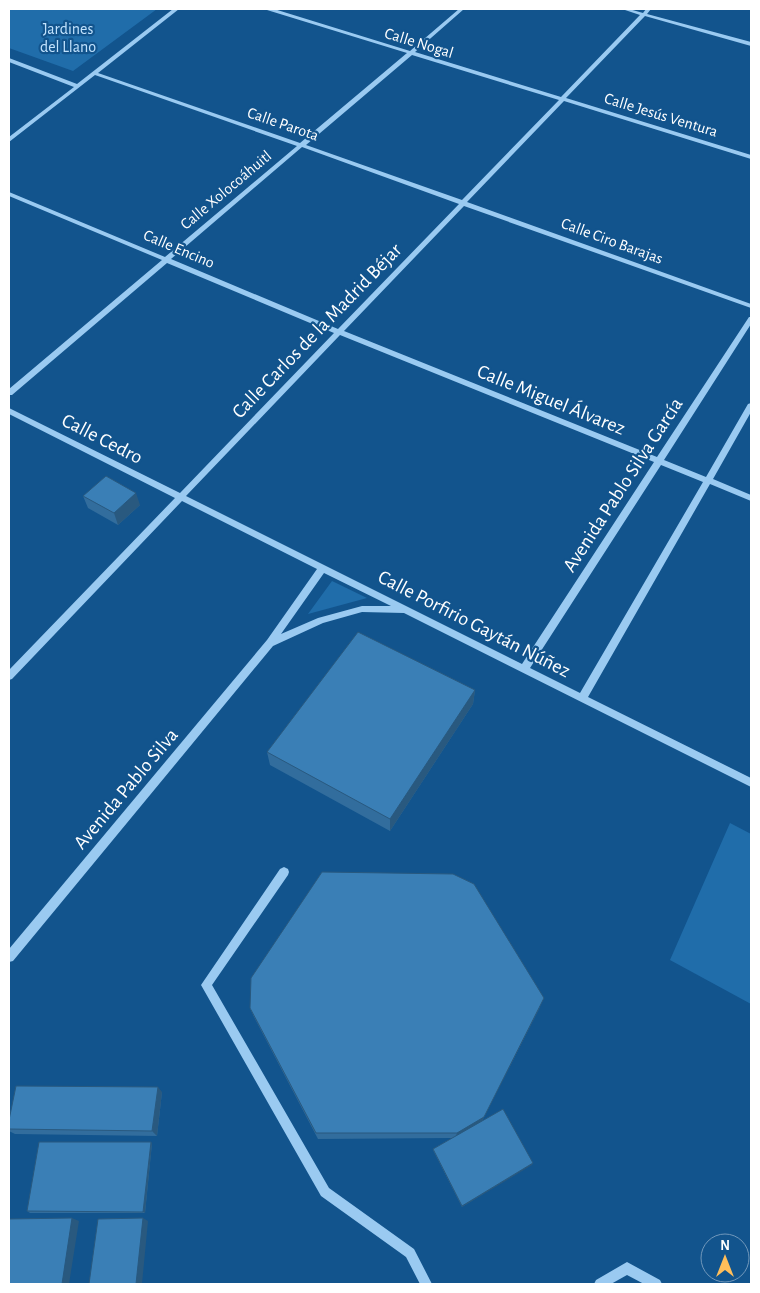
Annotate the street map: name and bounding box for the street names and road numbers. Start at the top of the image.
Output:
street label: Calle Nogal [383,25,455,61]
street label: Calle Jesús Ventura [602,90,720,140]
street label: Calle Parota [245,104,321,144]
street label: Calle Xolocoáhuitl [177,147,275,233]
street label: Calle Ciro Barajas [559,215,665,268]
street label: Calle Encino [141,227,217,271]
street label: Calle Carlos de la Madrid Béjar [228,239,406,422]
street label: Calle Miguel Álvarez [474,360,628,439]
street label: Avenida Pablo Silva García [559,394,687,576]
street label: Calle Cedro [58,410,146,468]
street label: Calle Porfirio Gaytán Núñez [375,567,573,681]
street label: Avenida Pablo Silva [70,725,182,853]

